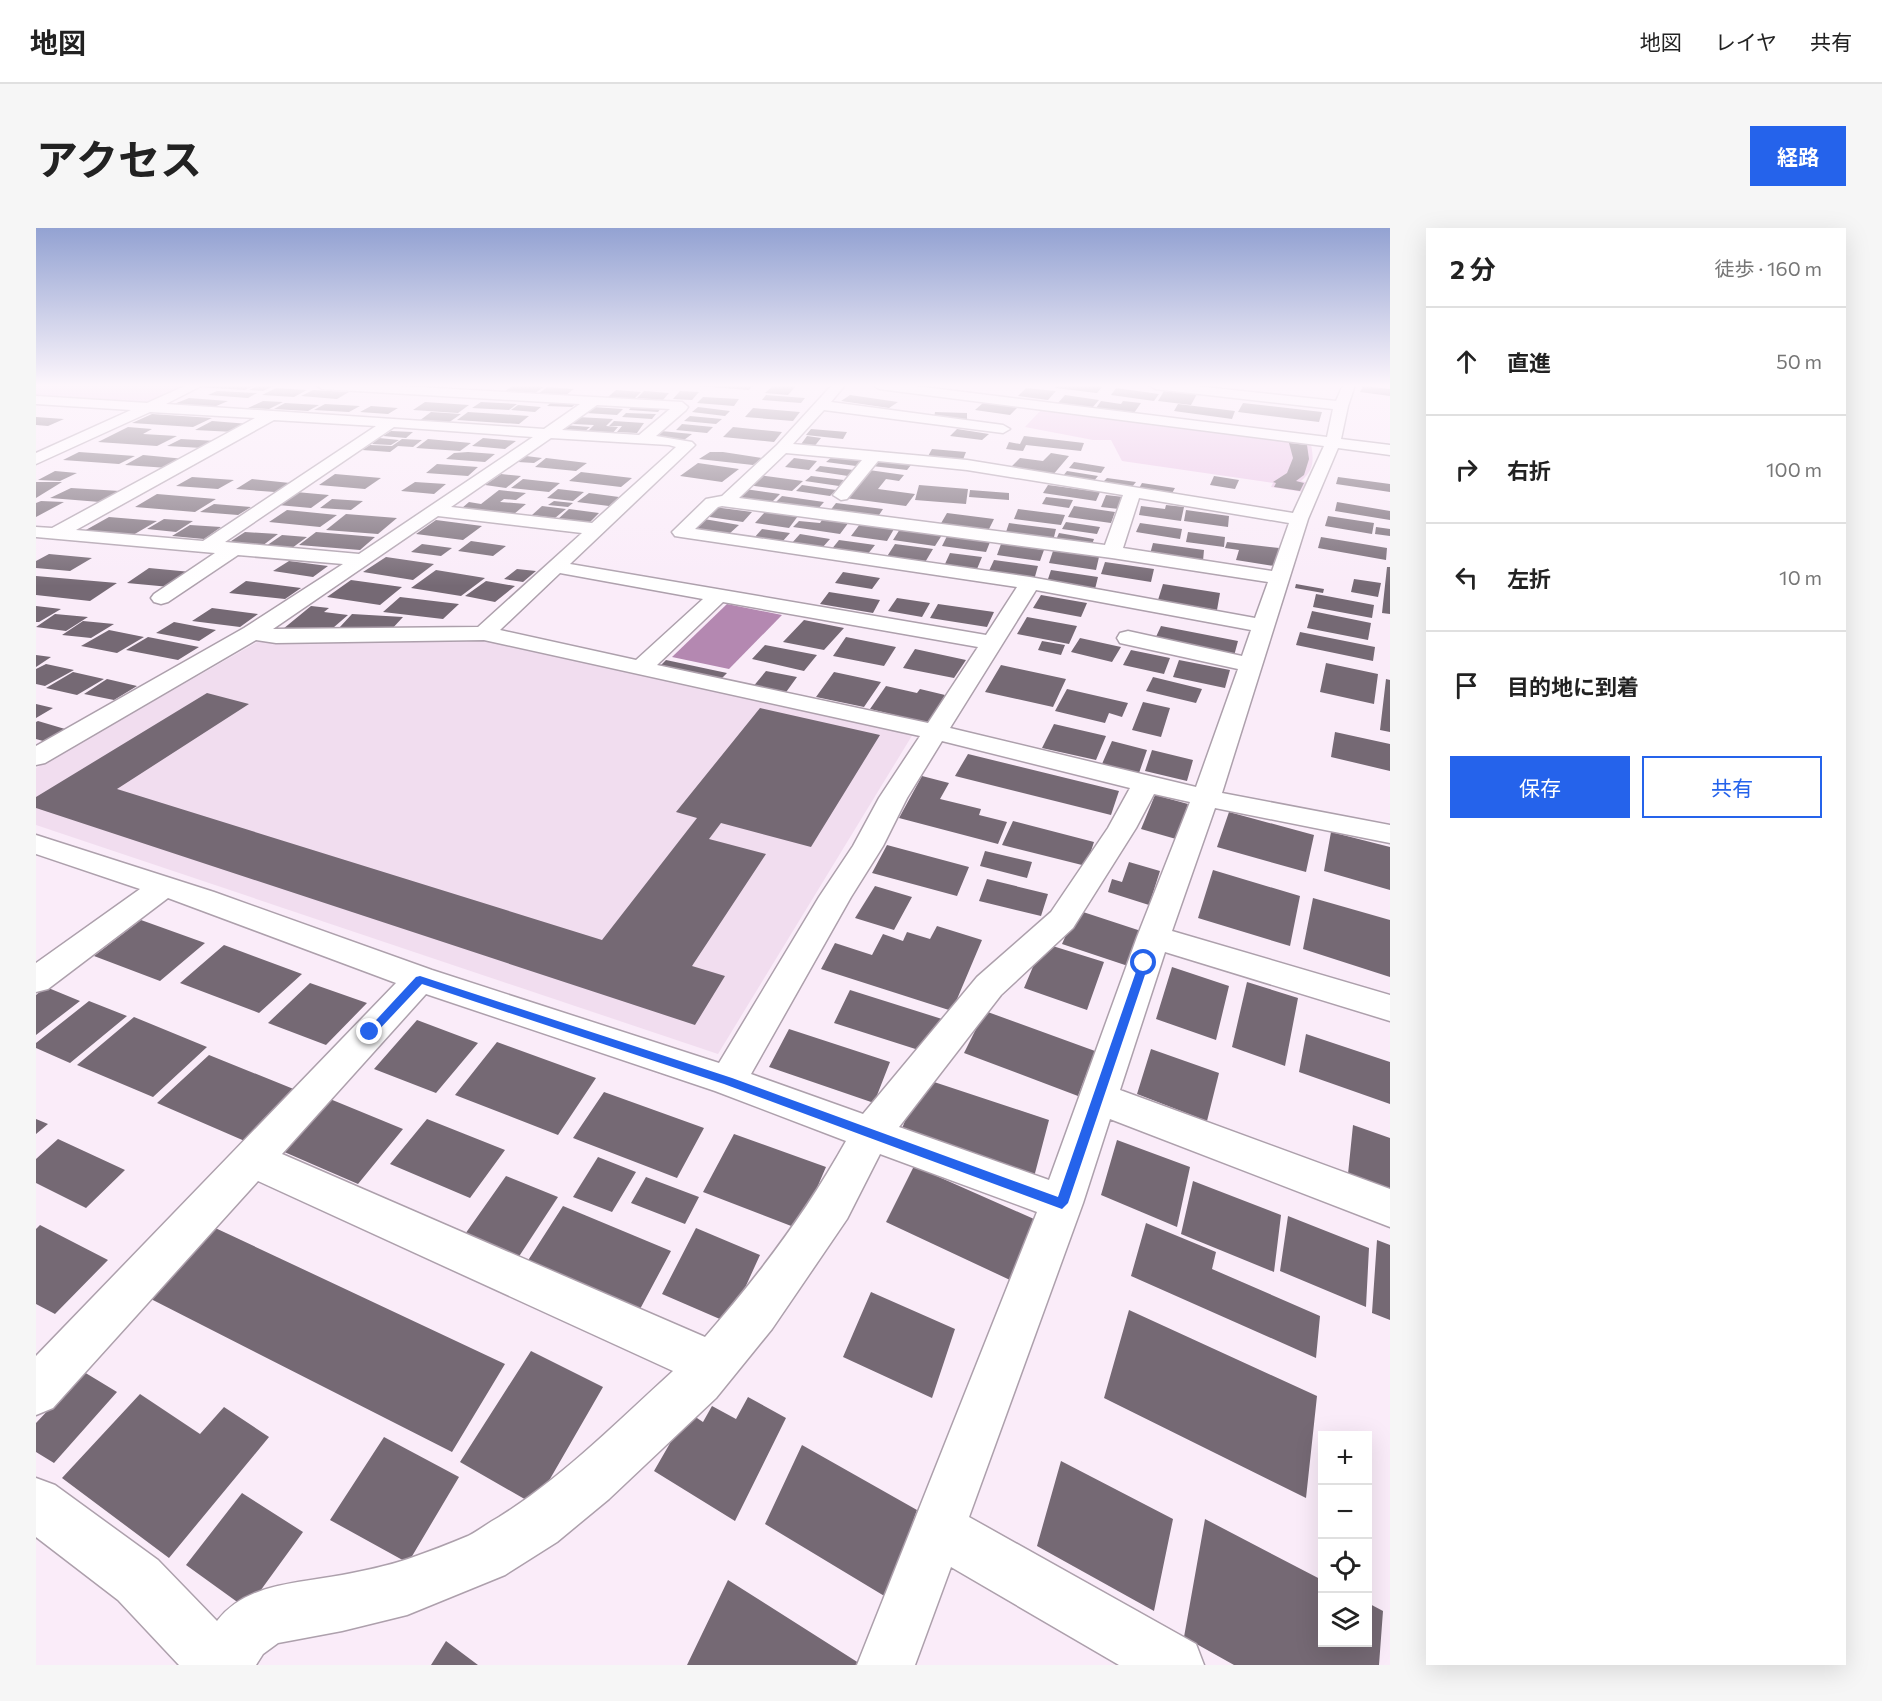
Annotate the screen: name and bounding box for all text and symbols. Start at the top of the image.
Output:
text: 地図 [30,25,86,59]
text: 地図 [1640,29,1682,54]
text: レイヤ [1715,29,1777,54]
text: 共有 [1810,29,1852,54]
button: 経路 [1750,126,1846,186]
text: アクセス [36,132,202,184]
text: 2 分 [1450,253,1496,284]
text: 徒歩 · 160 m [1715,256,1822,280]
icon: ahead [1450,345,1483,378]
text: 直進 [1507,349,1551,376]
text: 50 m [1776,349,1822,373]
icon: right [1450,453,1483,486]
text: 右折 [1507,457,1551,484]
text: 100 m [1766,457,1822,481]
icon: left [1450,561,1483,594]
text: 左折 [1507,565,1551,592]
text: 10 m [1779,565,1822,589]
icon: arrive [1450,669,1483,702]
text: 目的地に到着 [1507,673,1639,700]
button: 保存 [1450,756,1630,818]
button: 共有 [1642,756,1822,818]
route start [1130,949,1156,975]
route end [356,1018,382,1044]
map controls [1318,1431,1372,1647]
button: + [1318,1431,1372,1485]
button: − [1318,1485,1372,1539]
button: locate [1318,1539,1372,1593]
button: layers [1318,1593,1372,1647]

